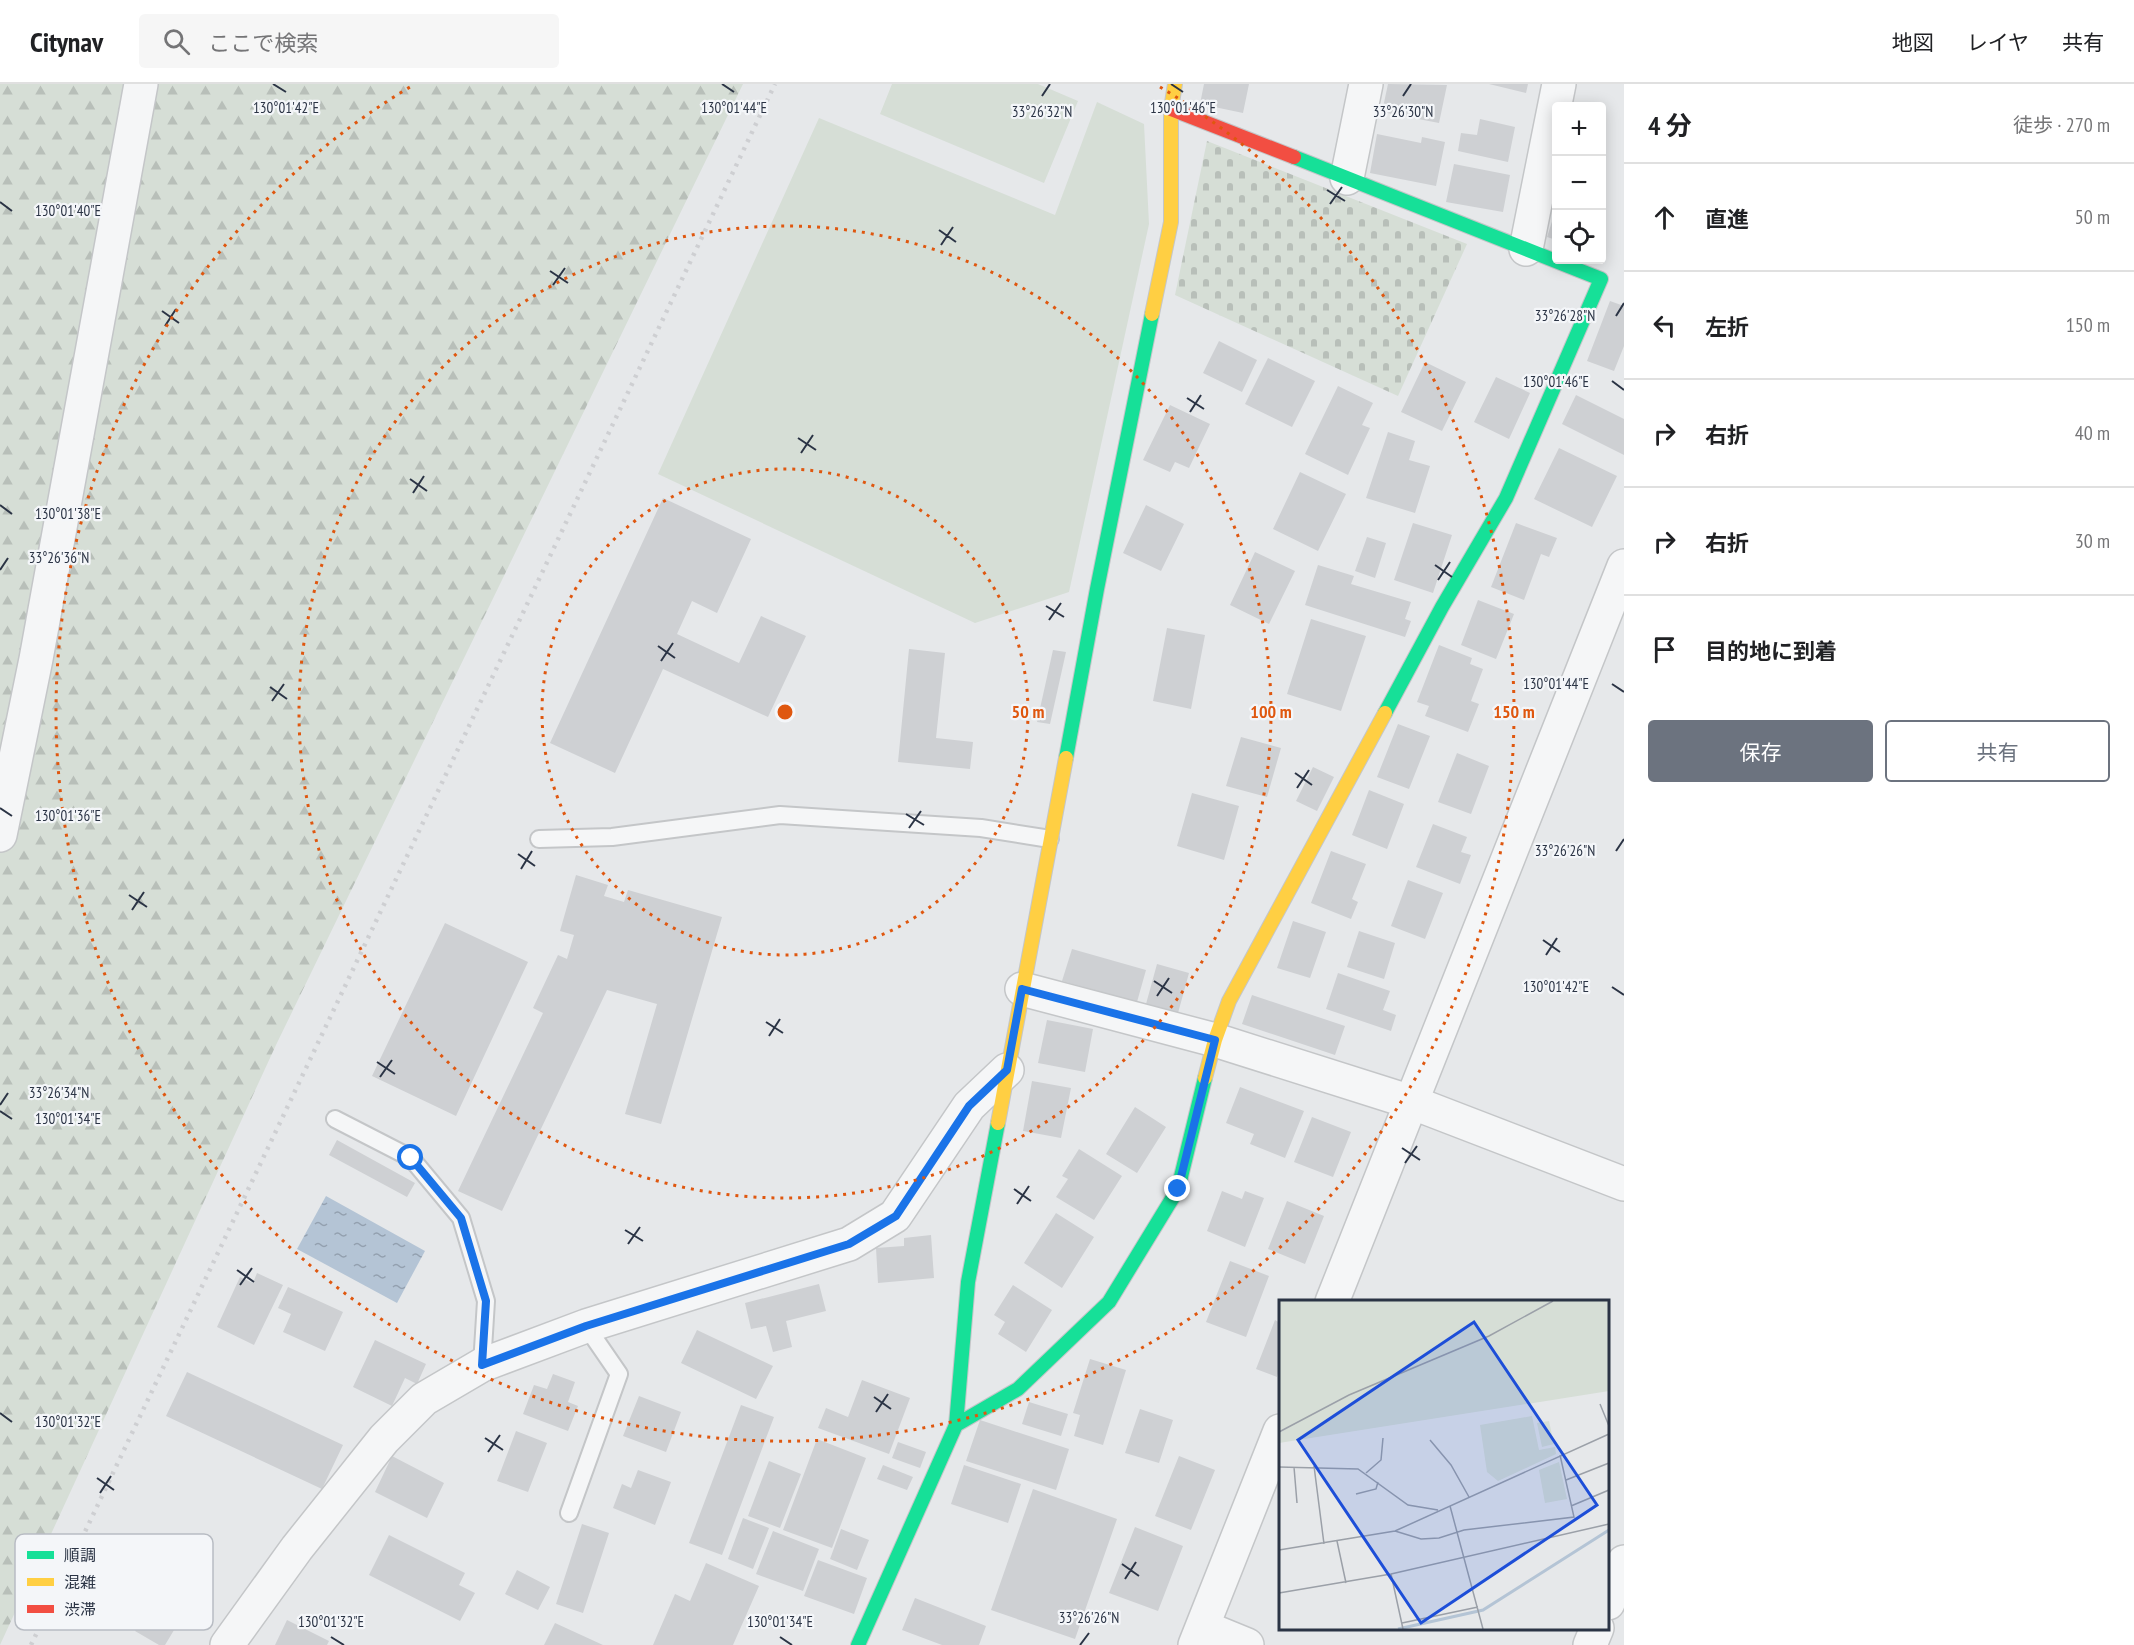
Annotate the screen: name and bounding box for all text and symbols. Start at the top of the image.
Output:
search box [139,14,559,68]
text: Citynav [30,23,103,60]
icon: search [160,25,193,58]
text: ここで検索 [208,29,318,57]
text: 地図 [1892,29,1934,56]
text: レイヤ [1967,29,2029,56]
text: 共有 [2062,29,2104,56]
text: 130°01'42"E [253,98,319,117]
text: 130°01'44"E [701,98,767,117]
text: 130°01'46"E [1150,98,1216,117]
text: 33°26'32"N [1012,102,1072,121]
text: 33°26'30"N [1373,102,1433,121]
map controls [1552,102,1606,264]
button: + [1552,102,1606,156]
text: 4 分 [1648,109,1692,142]
text: 徒歩 · 270 m [2013,112,2110,138]
button: − [1552,156,1606,210]
text: 130°01'40"E [35,201,101,220]
icon: ahead [1648,201,1681,234]
text: 50 m [2075,204,2110,230]
text: 直進 [1705,205,1749,233]
button: locate [1552,210,1606,264]
text: 33°26'28"N [1535,306,1595,325]
icon: left [1648,309,1681,342]
text: 150 m [2066,312,2110,338]
text: 左折 [1705,313,1749,341]
text: 130°01'46"E [1523,372,1589,391]
icon: right [1648,417,1681,450]
text: 40 m [2075,420,2110,446]
text: 右折 [1705,421,1749,449]
text: 130°01'38"E [35,504,101,523]
icon: right [1648,525,1681,558]
text: 30 m [2075,528,2110,554]
text: 右折 [1705,529,1749,557]
text: 33°26'36"N [29,548,89,567]
icon: arrive [1648,633,1681,666]
text: 目的地に到着 [1705,637,1837,665]
text: 130°01'44"E [1523,674,1589,693]
text: 50 m [1012,700,1044,723]
text: 100 m [1250,700,1292,723]
text: 150 m [1493,700,1535,723]
centre of rings [775,702,795,722]
button: 保存 [1648,720,1873,782]
button: 共有 [1885,720,2110,782]
text: 130°01'36"E [35,806,101,825]
text: 33°26'26"N [1535,841,1595,860]
text: 130°01'42"E [1523,977,1589,996]
text: 33°26'34"N [29,1083,89,1102]
text: 130°01'34"E [35,1109,101,1128]
route start [397,1144,423,1170]
route end [1164,1175,1190,1201]
inset map [1279,1300,1609,1630]
text: 130°01'32"E [35,1412,101,1431]
legend [15,1534,213,1630]
text: 順調 [64,1545,96,1565]
text: 混雑 [64,1572,96,1592]
text: 渋滞 [64,1599,96,1619]
text: 33°26'26"N [1059,1608,1119,1627]
text: 130°01'32"E [298,1612,364,1631]
text: 130°01'34"E [747,1612,813,1631]

